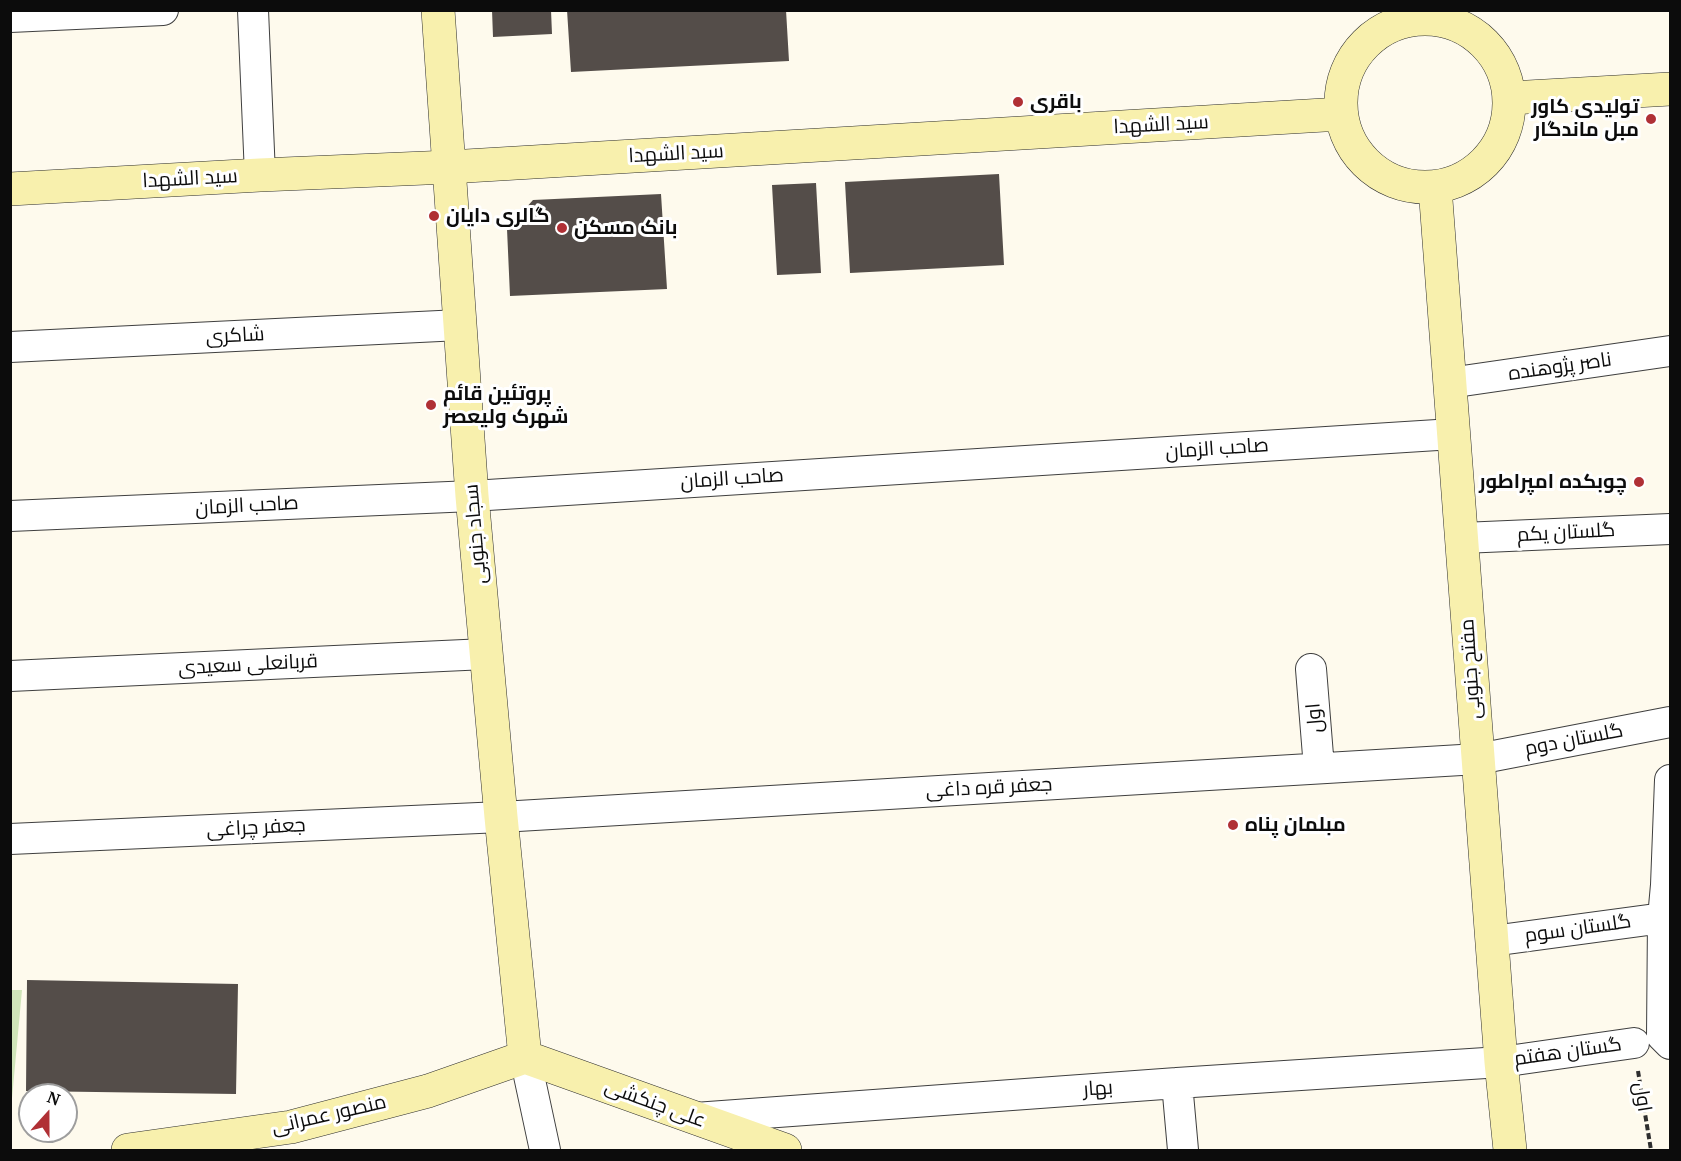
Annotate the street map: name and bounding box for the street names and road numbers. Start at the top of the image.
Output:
street label: سید الشهدا [1113,111,1209,139]
street label: سید الشهدا [628,140,724,168]
street label: سید الشهدا [142,165,238,193]
street label: شاکری [205,322,265,350]
street label: ناصر پژوهنده [1507,348,1613,386]
street label: صاحب الزمان [1165,433,1269,465]
street label: صاحب الزمان [680,463,784,495]
street label: سجاد جنوبی [460,483,492,585]
street label: صاحب الزمان [195,491,299,521]
street label: گلستان یکم [1516,518,1616,548]
street label: مفتح جنوبی [1456,618,1486,720]
street label: قربانعلی سعیدی [178,649,318,681]
street label: اول [1302,702,1328,734]
street label: گلستان دوم [1523,719,1625,761]
street label: جعفر قره داغی [925,773,1053,803]
street label: جعفر چراغی [206,813,306,843]
street label: گلستان سوم [1523,910,1633,948]
street label: گستان هفتم [1513,1033,1623,1071]
street label: علی چنکشی [601,1075,709,1133]
street label: بهار [1082,1076,1114,1102]
street label: اول [1628,1081,1656,1113]
street label: منصور عمرانی [269,1090,389,1140]

